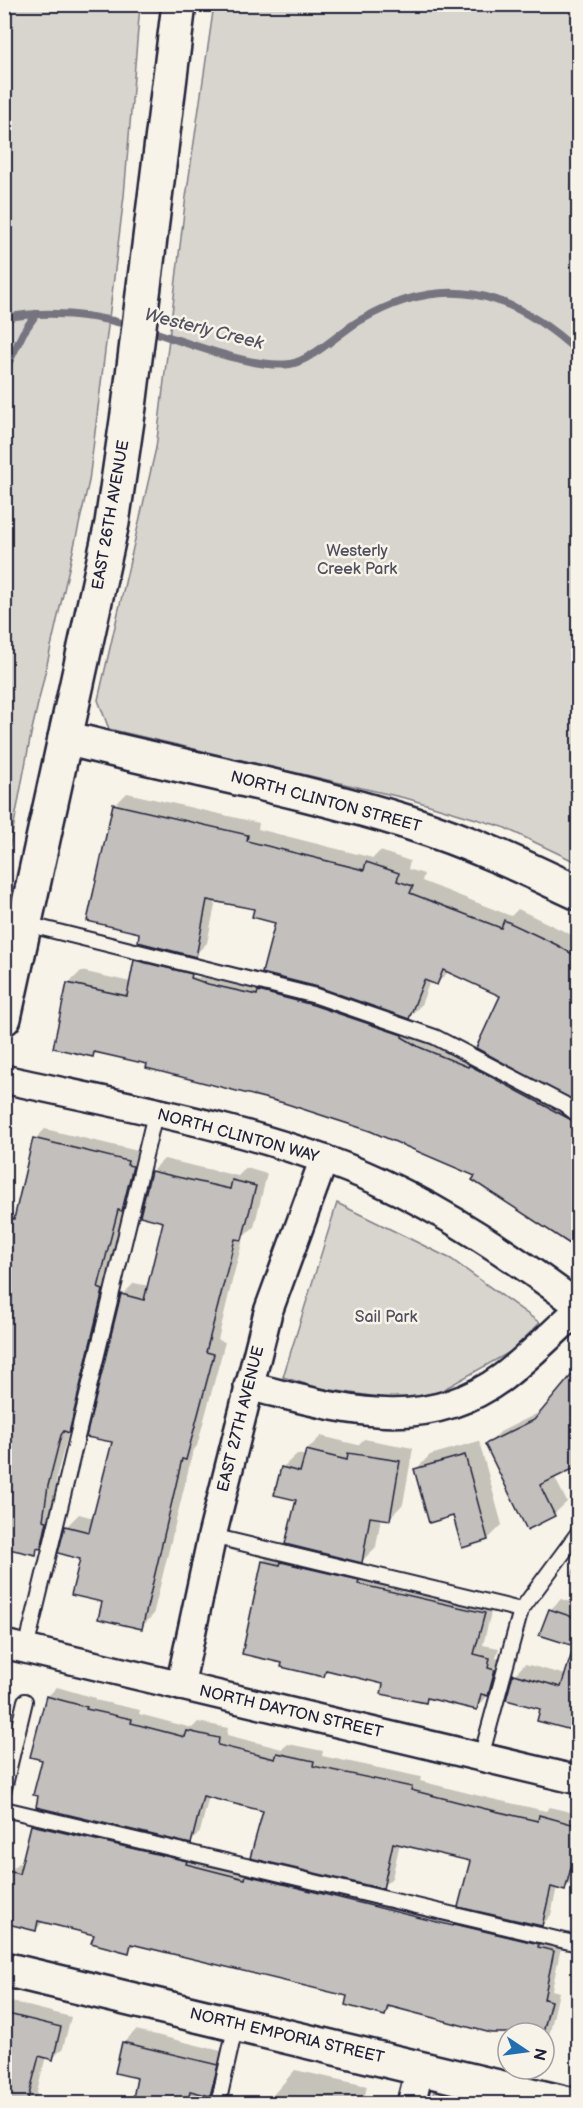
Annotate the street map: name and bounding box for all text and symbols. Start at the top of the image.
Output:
water label: Westerly Creek [142,304,267,354]
street label: EAST 26TH AVENUE [88,439,134,591]
park label: Westerly Creek Park [317,542,397,579]
street label: NORTH CLINTON STREET [229,767,424,837]
street label: NORTH CLINTON WAY [155,1105,321,1167]
park label: Sail Park [355,1308,417,1327]
street label: EAST 27TH AVENUE [214,1344,268,1494]
street label: NORTH DAYTON STREET [197,1682,385,1742]
street label: NORTH EMPORIA STREET [188,2004,386,2068]
north arrow [496,2021,556,2081]
text: N [529,2046,550,2062]

